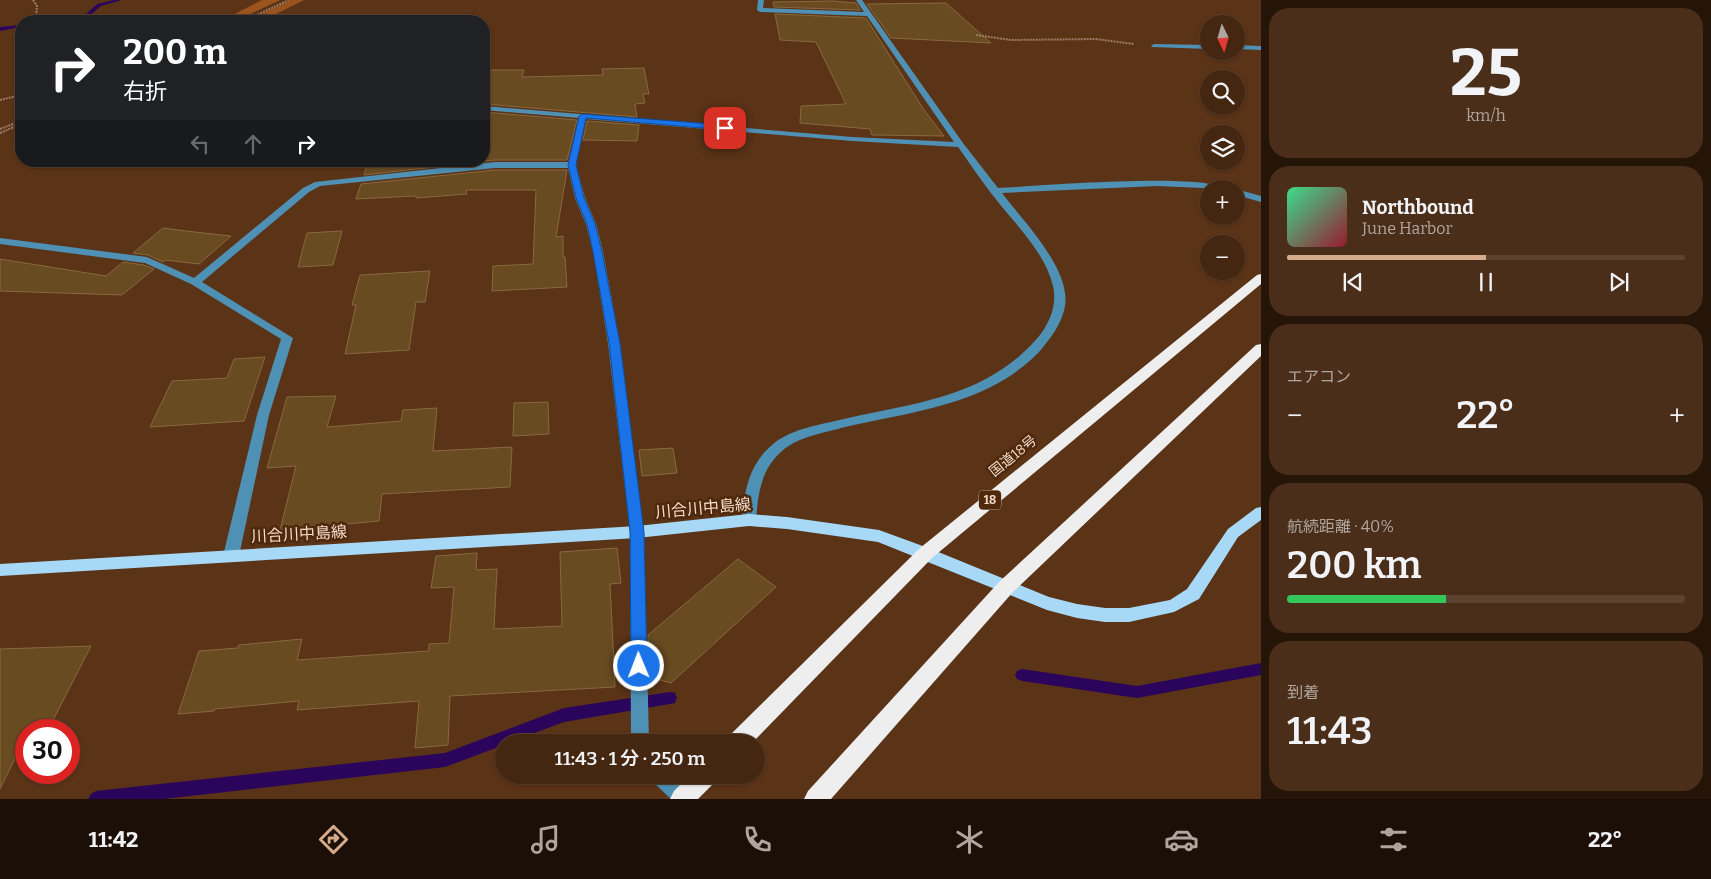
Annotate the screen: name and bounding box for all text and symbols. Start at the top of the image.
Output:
north arrow [1200,15,1245,60]
map controls [1200,15,1245,280]
text: 200 m [123,31,227,73]
text: 25 [1450,34,1522,112]
icon: right [40,35,105,100]
button: search [1200,70,1245,115]
text: 右折 [123,78,167,105]
text: km/h [1466,106,1506,125]
pin [704,107,746,149]
icon: arrive [711,114,739,142]
button: layers [1200,125,1245,170]
icon: left [186,130,214,158]
icon: ahead [239,130,267,158]
icon: right [292,130,320,158]
button: + [1200,180,1245,225]
text: Northbound [1362,196,1474,219]
text: June Harbor [1362,219,1453,238]
button: − [1200,235,1245,280]
icon: previous [1339,268,1367,296]
icon: pause [1472,268,1500,296]
icon: next [1605,268,1633,296]
text: エアコン [1287,367,1351,386]
text: 22° [1456,392,1515,438]
text: − [1287,399,1302,432]
text: + [1669,399,1685,432]
street label: 国道18号 [986,432,1040,480]
road number: 18 [979,490,1001,510]
street label: 川合川中島線 [654,494,752,522]
text: 航続距離 · 40% [1287,517,1394,536]
street label: 川合川中島線 [251,522,347,546]
text: 200 km [1287,542,1422,588]
position arrow [612,639,664,691]
text: 到着 [1287,683,1319,702]
text: 11:43 [1287,708,1372,754]
speed limit sign: 30 [15,719,80,784]
text: 11:43 · 1 分 · 250 m [555,747,705,770]
icon: directions [316,822,351,857]
icon: music [528,822,563,857]
icon: phone [740,822,775,857]
icon: climate [952,822,987,857]
icon: car [1164,822,1199,857]
icon: filters [1376,822,1411,857]
text: 11:42 [89,826,138,853]
text: 22° [1588,826,1622,853]

